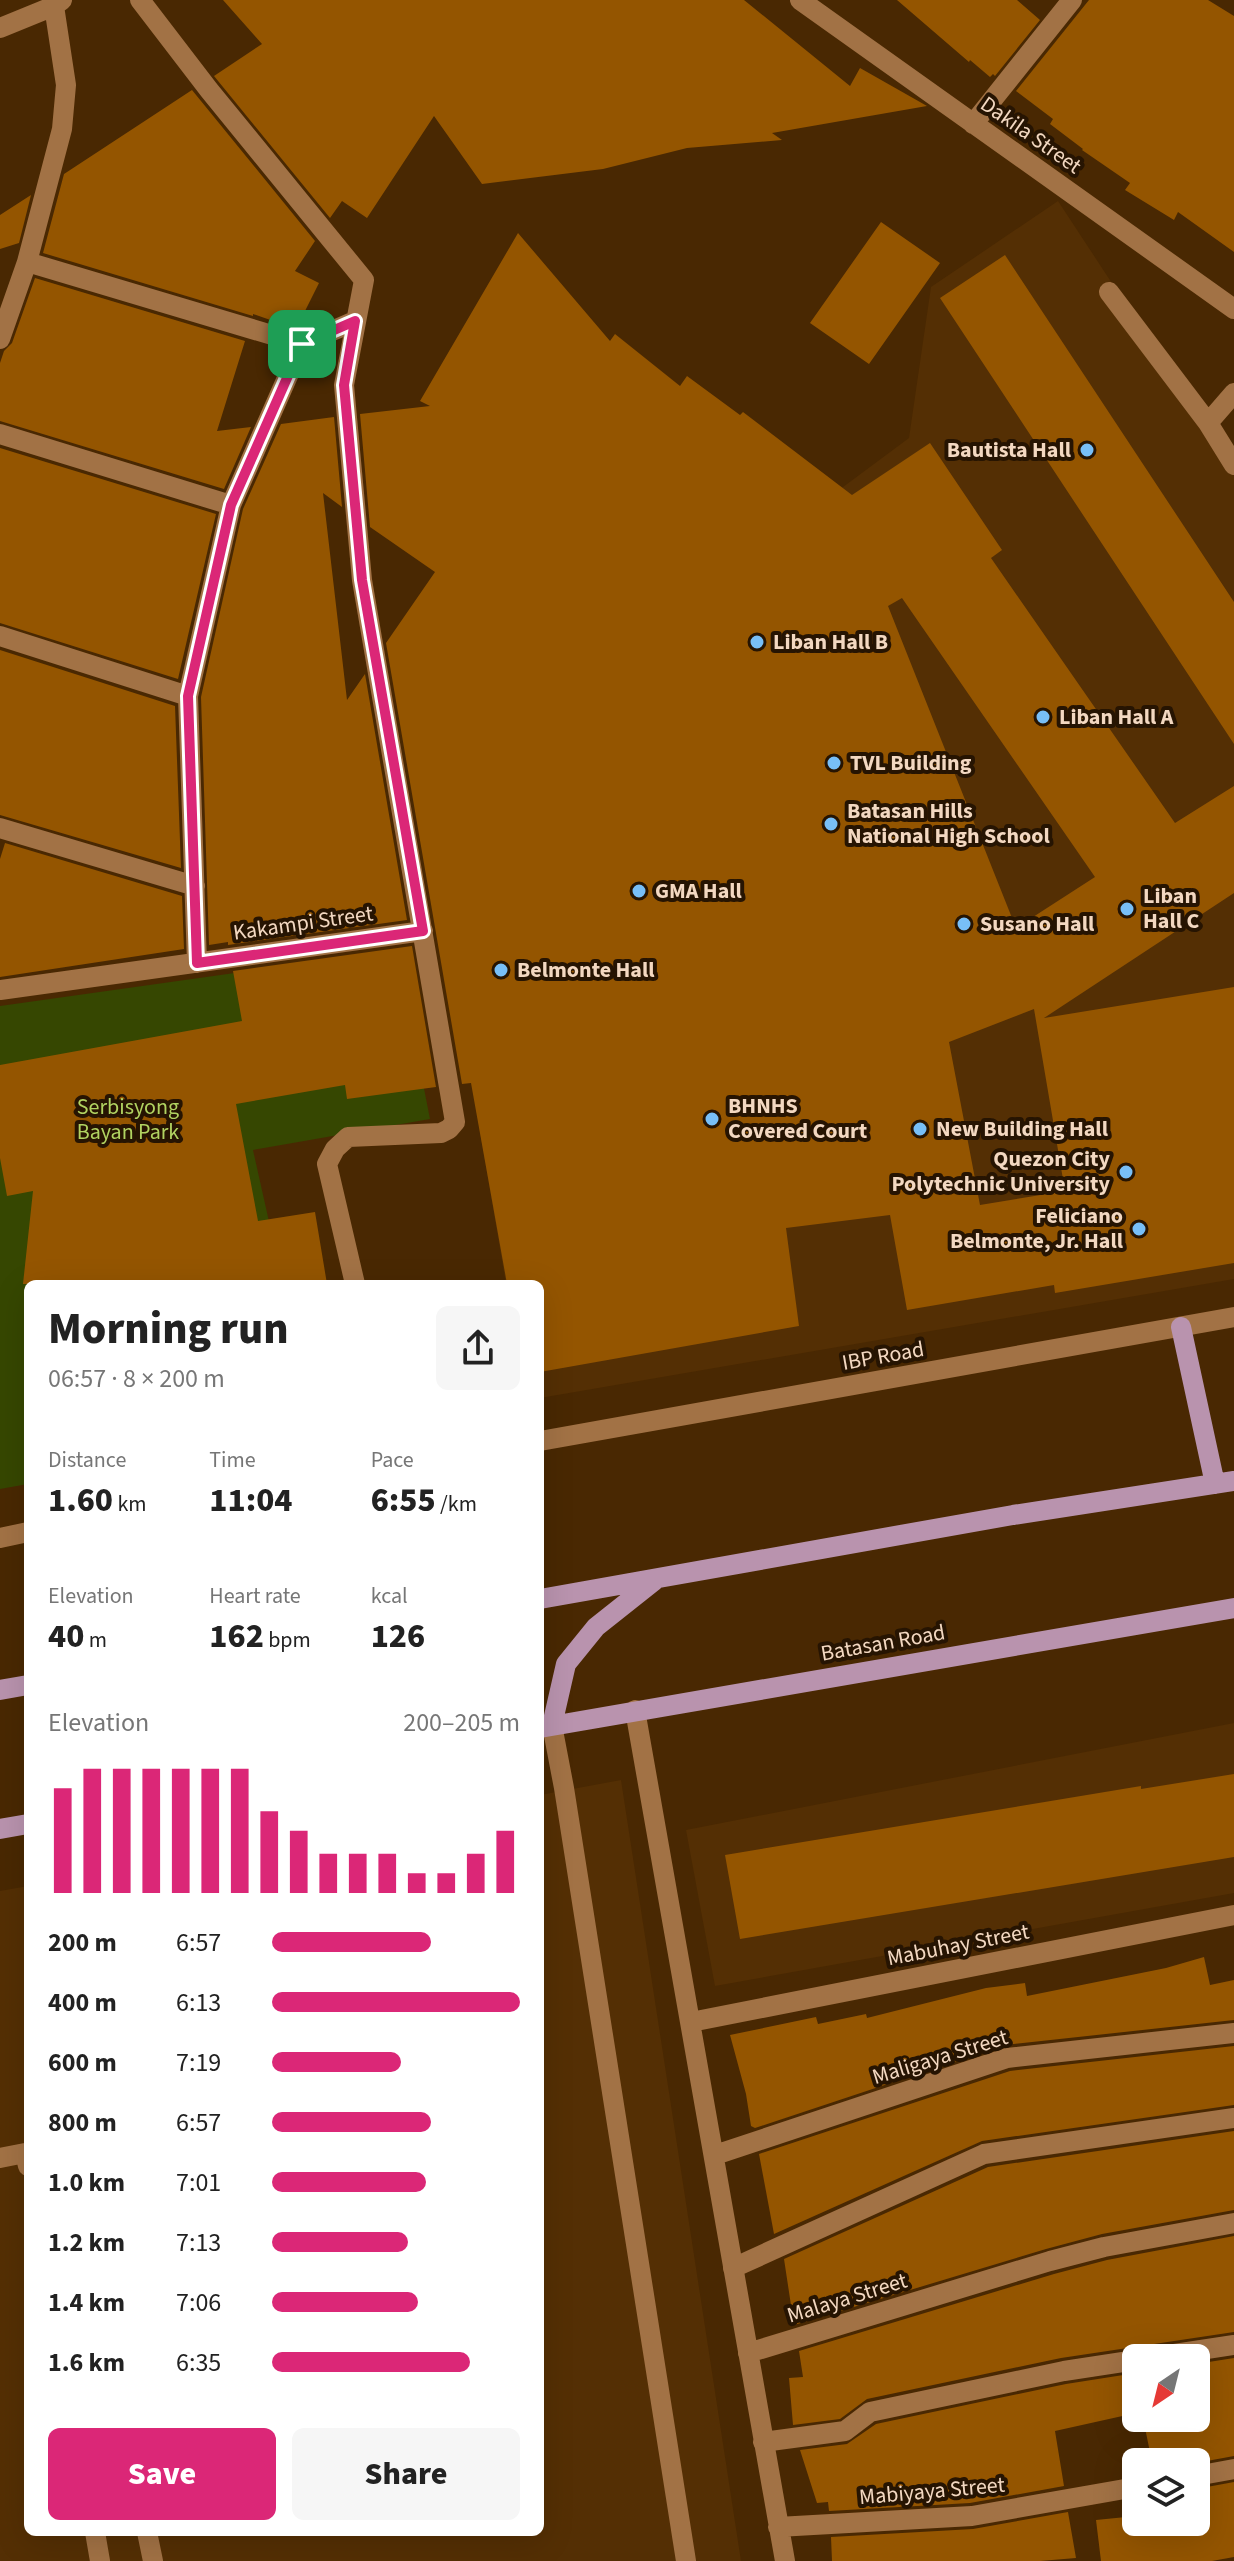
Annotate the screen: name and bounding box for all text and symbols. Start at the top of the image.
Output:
street label: Dakila Street [974,88,1089,182]
pin [268,310,336,378]
icon: arrive [280,322,324,366]
place label: Bautista Hall [947,434,1072,466]
marker: Bautista Hall [1078,441,1096,459]
place label: Liban Hall B [773,626,888,658]
marker: Liban Hall B [748,633,766,651]
place label: Liban Hall A [1059,701,1174,733]
marker: Liban Hall A [1034,708,1052,726]
place label: TVL Building [850,747,972,779]
marker: TVL Building [825,754,843,772]
place label: Batasan Hills National High School [847,795,1051,852]
marker: Batasan Hills National High School [822,815,840,833]
place label: GMA Hall [655,875,743,907]
place label: Liban Hall C [1143,880,1199,937]
marker: GMA Hall [630,882,648,900]
street label: Kakampi Street [231,897,376,949]
marker: Liban Hall C [1118,900,1136,918]
place label: Susano Hall [980,908,1095,940]
marker: Susano Hall [955,915,973,933]
place label: Belmonte Hall [517,954,655,986]
marker: Belmonte Hall [492,961,510,979]
place label: BHNHS Covered Court [728,1090,868,1147]
park label: Serbisyong Bayan Park [77,1091,179,1148]
marker: BHNHS Covered Court [703,1110,721,1128]
place label: New Building Hall [936,1113,1109,1145]
marker: New Building Hall [911,1120,929,1138]
place label: Quezon City Polytechnic University [891,1143,1111,1200]
marker: Quezon City Polytechnic University [1117,1163,1135,1181]
place label: Feliciano Belmonte, Jr. Hall [950,1200,1124,1257]
marker: Feliciano Belmonte, Jr. Hall [1130,1220,1148,1238]
text: Morning run [48,1298,289,1361]
button: share [436,1306,520,1390]
street label: IBP Road [839,1333,927,1379]
text: 06:57 · 8 × 200 m [48,1360,225,1397]
text: Distance [48,1444,126,1476]
text: Time [209,1444,256,1476]
text: Pace [371,1444,414,1476]
text: 1.60 [48,1476,113,1525]
text: 11:04 [209,1476,293,1525]
text: 6:55 [371,1476,436,1525]
text: km [113,1488,147,1520]
text: /km [436,1488,477,1520]
text: Elevation [48,1580,134,1612]
text: Heart rate [209,1580,301,1612]
text: kcal [371,1580,408,1612]
text: 40 [48,1612,84,1661]
text: 162 [209,1612,264,1661]
text: 126 [371,1612,425,1661]
street label: Batasan Road [818,1616,948,1670]
text: m [84,1624,107,1656]
text: bpm [264,1624,311,1656]
text: Elevation [48,1704,149,1741]
text: 200–205 m [403,1704,520,1741]
street label: Mabuhay Street [884,1915,1032,1974]
text: 200 m [48,1924,117,1961]
text: 6:57 [176,1924,221,1961]
text: 400 m [48,1984,117,2021]
text: 6:13 [176,1984,221,2021]
street label: Maligaya Street [868,2021,1012,2093]
text: 600 m [48,2044,117,2081]
text: 7:19 [176,2044,221,2081]
text: 800 m [48,2104,117,2141]
text: 6:57 [176,2104,221,2141]
text: 1.0 km [48,2164,125,2201]
text: 7:01 [176,2164,221,2201]
text: 1.2 km [48,2224,125,2261]
text: 7:13 [176,2224,221,2261]
street label: Malaya Street [783,2264,912,2331]
text: 1.4 km [48,2284,125,2321]
text: 7:06 [176,2284,221,2321]
text: 1.6 km [48,2344,125,2381]
text: 6:35 [176,2344,221,2381]
north arrow [1122,2344,1210,2432]
map controls [1122,2344,1210,2536]
button: Save [48,2428,276,2520]
button: Share [292,2428,520,2520]
button: layers [1122,2448,1210,2536]
street label: Mabiyaya Street [858,2469,1007,2513]

